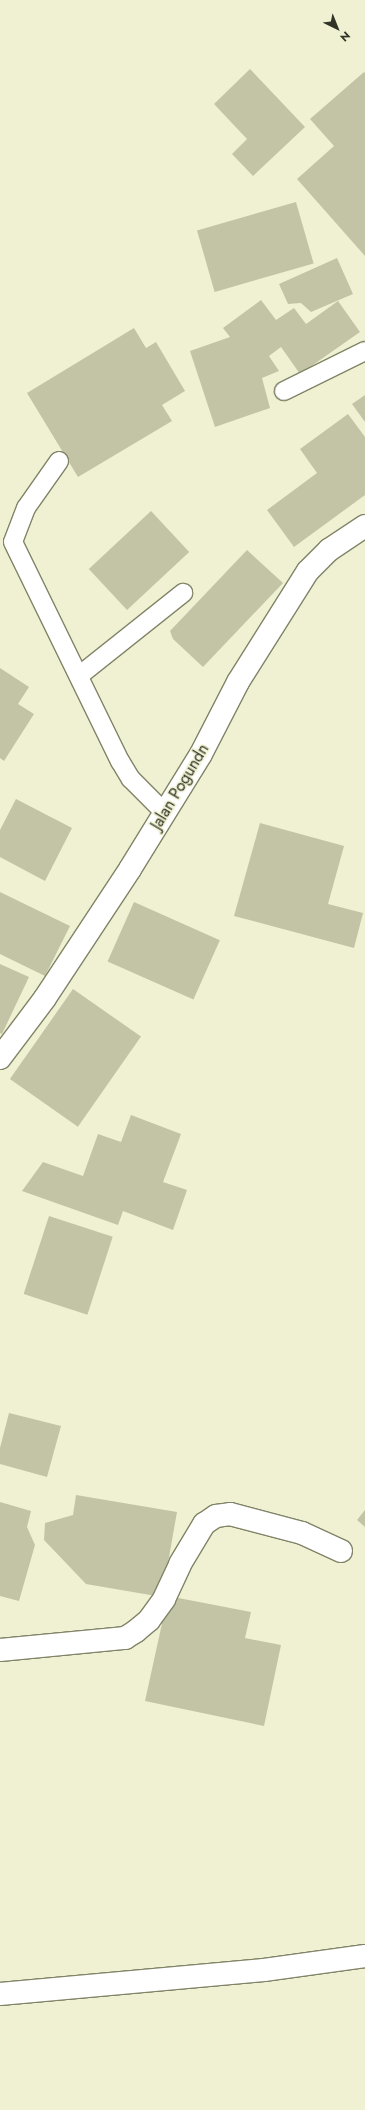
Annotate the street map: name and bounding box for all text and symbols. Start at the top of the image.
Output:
north arrow [317,8,357,48]
text: N [337,28,354,46]
street label: Jalan Pogundn [147,741,213,833]

